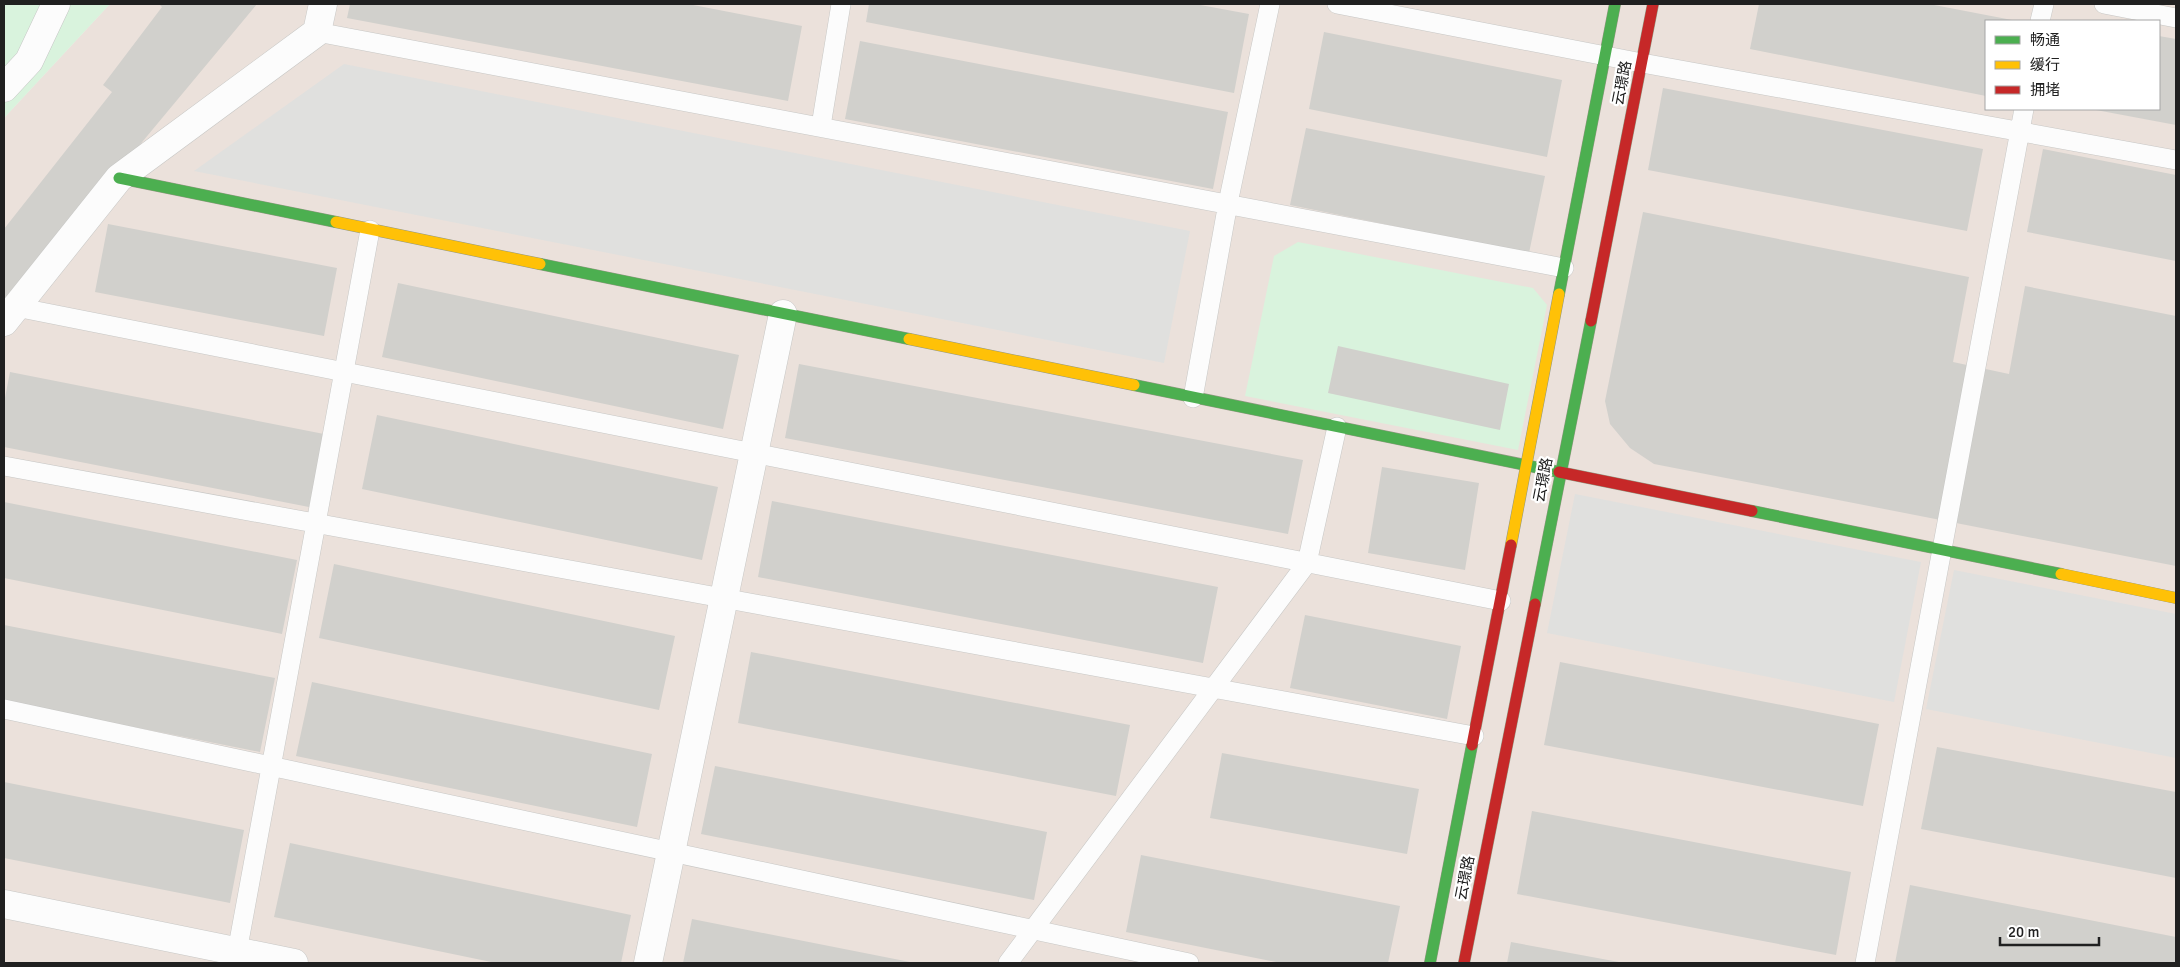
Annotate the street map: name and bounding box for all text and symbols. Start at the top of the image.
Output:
legend [1985,20,2160,110]
text: 畅通 [2030,31,2060,49]
text: 缓行 [2030,56,2060,74]
street label: 云璟路 [1609,59,1635,107]
text: 拥堵 [2030,81,2060,99]
street label: 云璟路 [1530,456,1556,504]
street label: 云璟路 [1452,854,1478,902]
scale bar [2000,914,2099,946]
text: 20 m [2008,923,2039,941]

